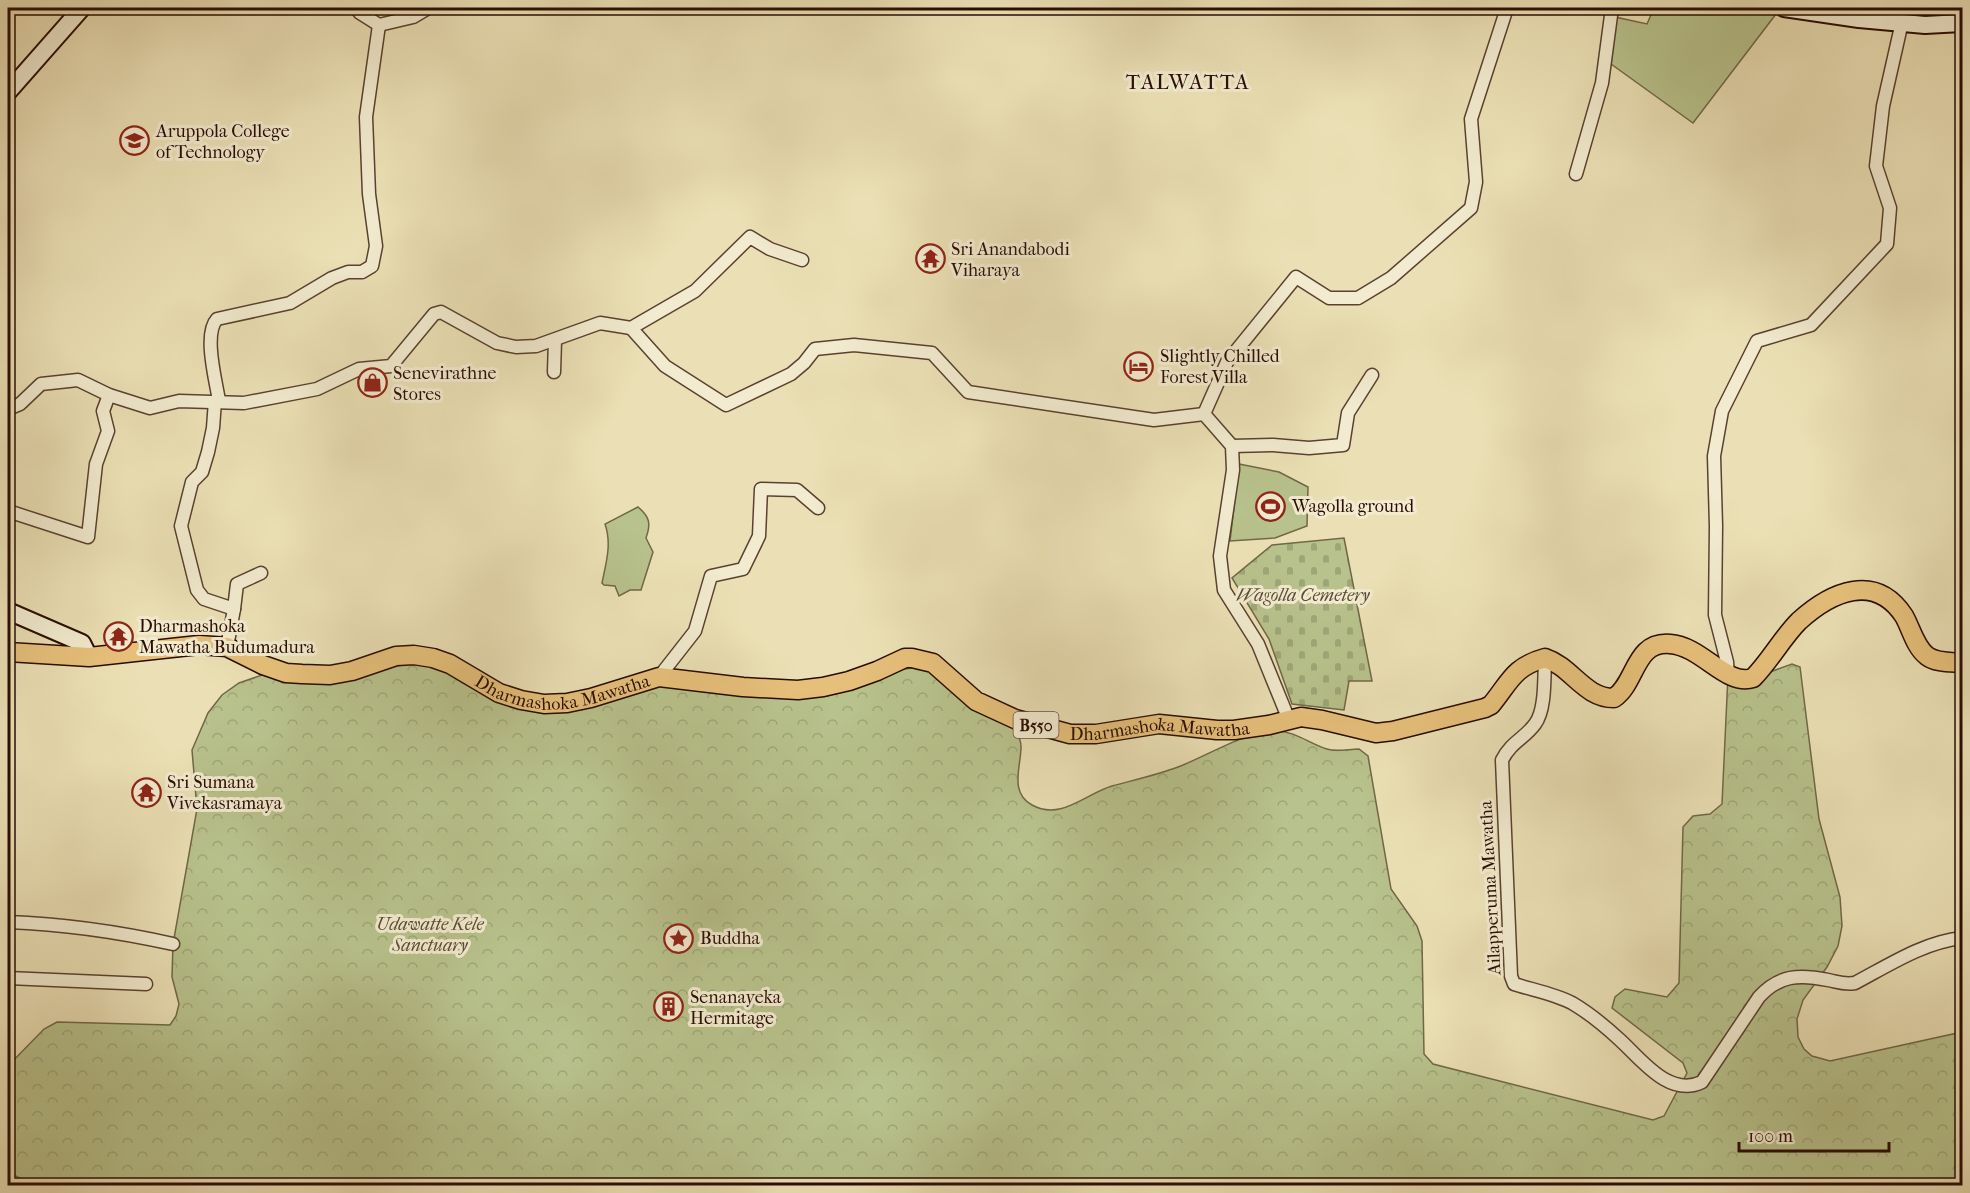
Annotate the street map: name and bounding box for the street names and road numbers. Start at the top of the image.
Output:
street label: Dharmashoka Mawatha [473,665,653,687]
road number: B550 [1014,712,1058,738]
street label: Dharmashoka Mawatha [1070,714,1252,745]
street label: Ailapperuma Mawatha [1475,800,1506,977]

